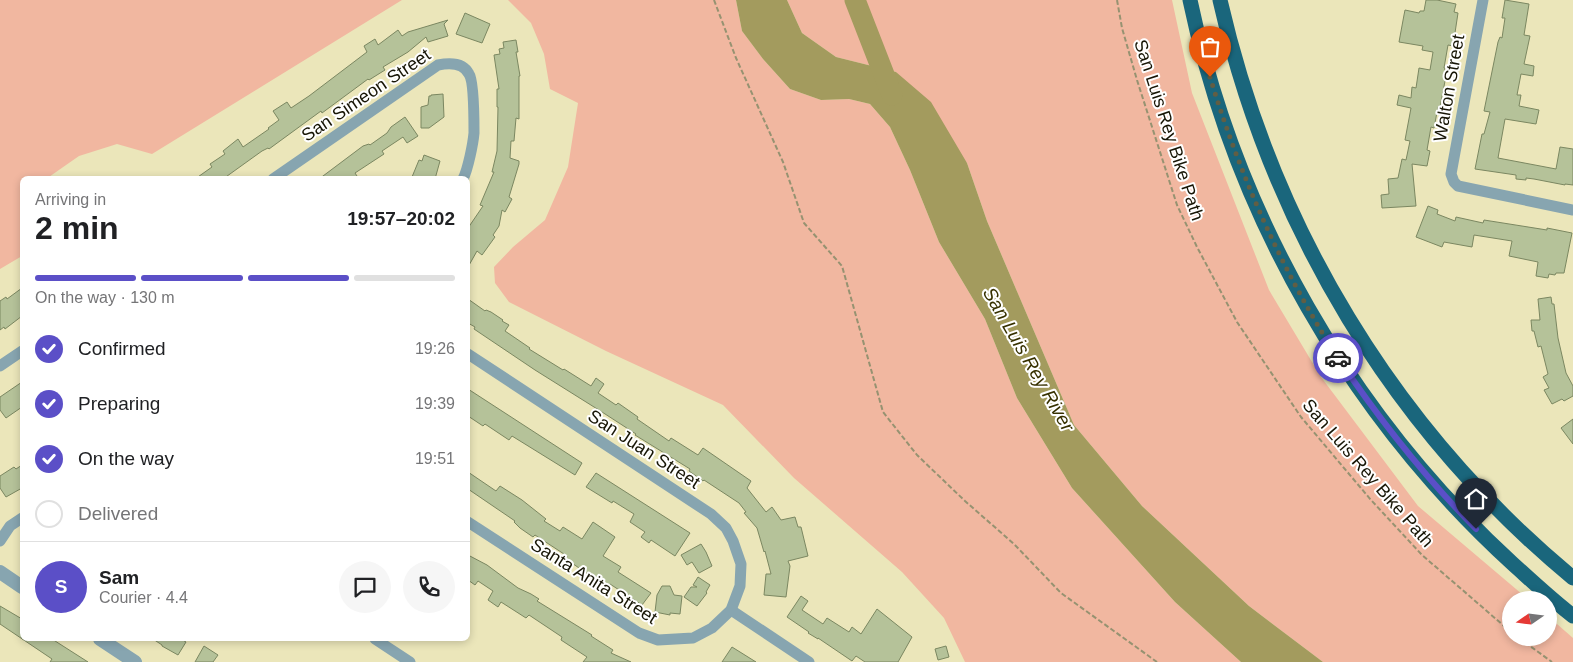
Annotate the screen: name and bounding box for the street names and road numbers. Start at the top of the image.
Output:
street label: Walton Street [1430,33,1468,143]
street label: San Luis Rey Bike Path [1130,37,1208,223]
street label: San Simeon Street [298,44,434,146]
street label: San Luis Rey Bike Path [1298,395,1438,551]
street label: San Juan Street [584,405,704,493]
street label: Santa Anita Street [527,534,661,628]

